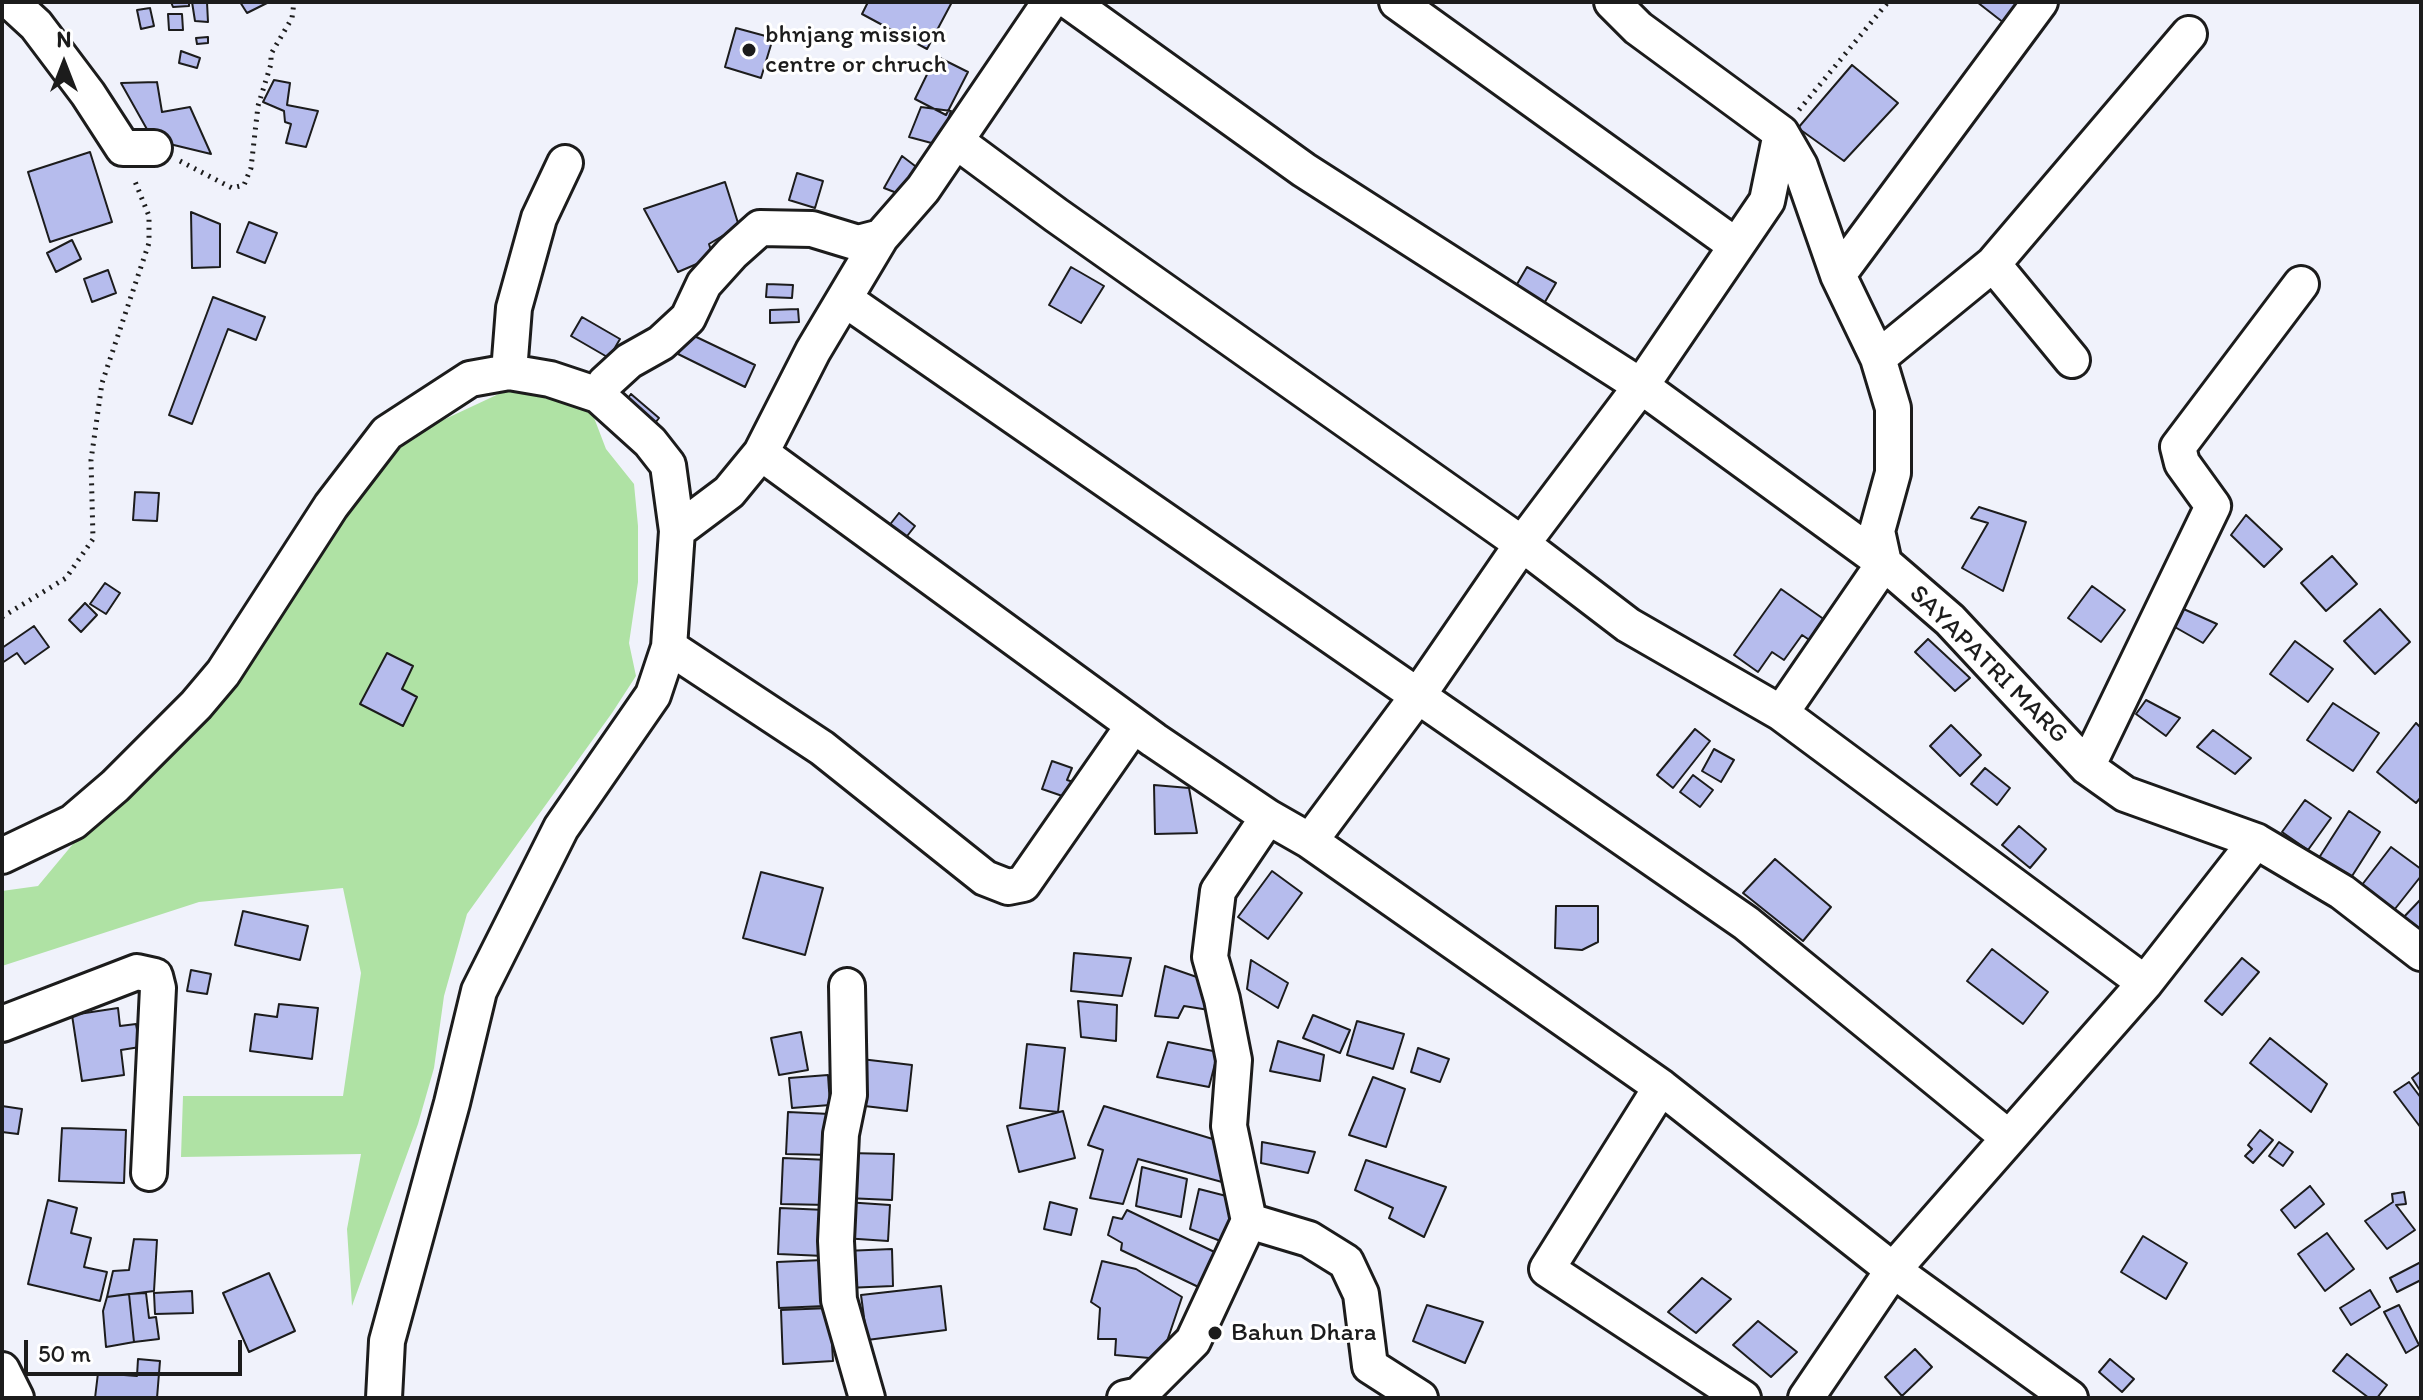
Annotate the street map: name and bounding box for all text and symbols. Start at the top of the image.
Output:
place label: bhnjang mission centre or chruch [765,19,947,80]
north arrow [24,24,104,104]
text: N [57,26,71,53]
marker: bhnjang mission centre or chruch [740,41,758,59]
street label: SAYAPATRI MARG [1902,579,2074,751]
place label: Bahun Dhara [1231,1317,1377,1349]
scale bar [28,1324,246,1374]
marker: Bahun Dhara [1206,1324,1224,1342]
text: 50 m [38,1339,91,1368]

